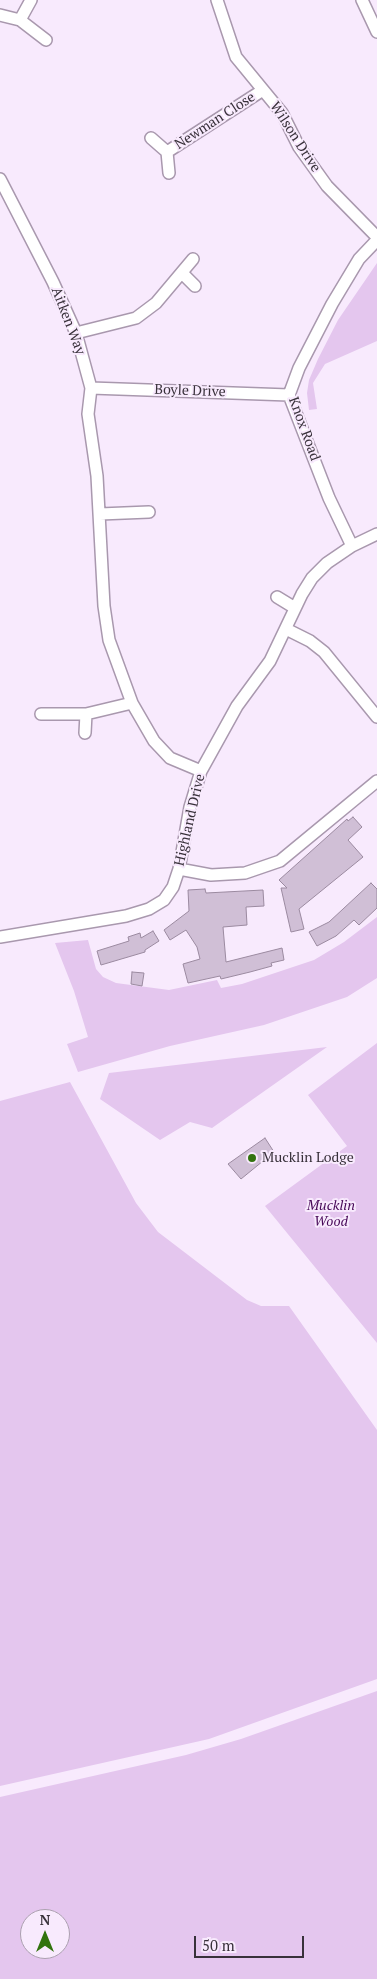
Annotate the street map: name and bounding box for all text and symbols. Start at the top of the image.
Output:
street label: Newman Close [172,89,258,153]
street label: Wilson Drive [266,99,324,175]
street label: Aitken Way [47,285,89,357]
street label: Boyle Drive [154,381,226,401]
street label: Knox Road [285,395,323,463]
street label: Highland Drive [171,772,209,868]
place label: Mucklin Lodge [262,1150,354,1166]
marker: Mucklin Lodge [246,1152,258,1164]
park label: Mucklin Wood [307,1198,355,1230]
north arrow [20,1909,70,1959]
text: N [40,1910,50,1929]
scale bar [197,1926,307,1958]
text: 50 m [202,1935,235,1955]

